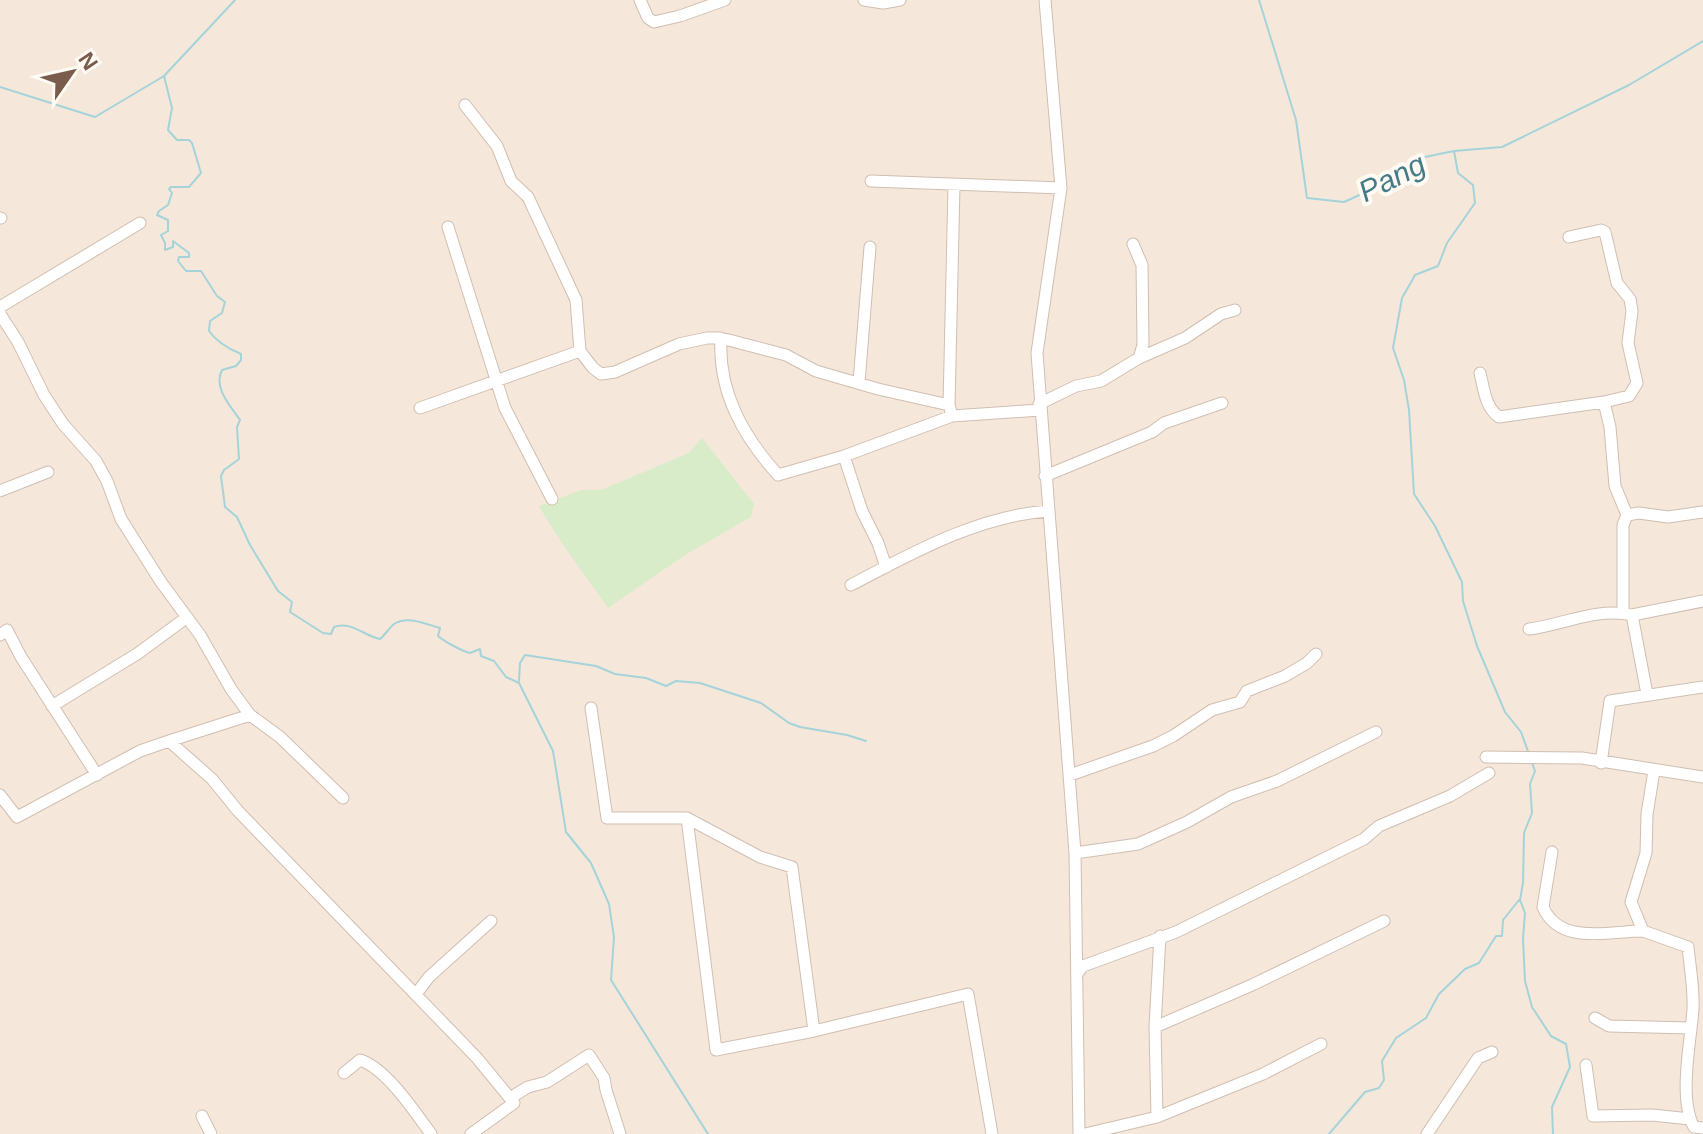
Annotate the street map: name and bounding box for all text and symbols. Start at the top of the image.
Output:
north arrow [32,32,112,112]
text: N [73,48,103,75]
water label: Pang [1353,147,1431,208]

